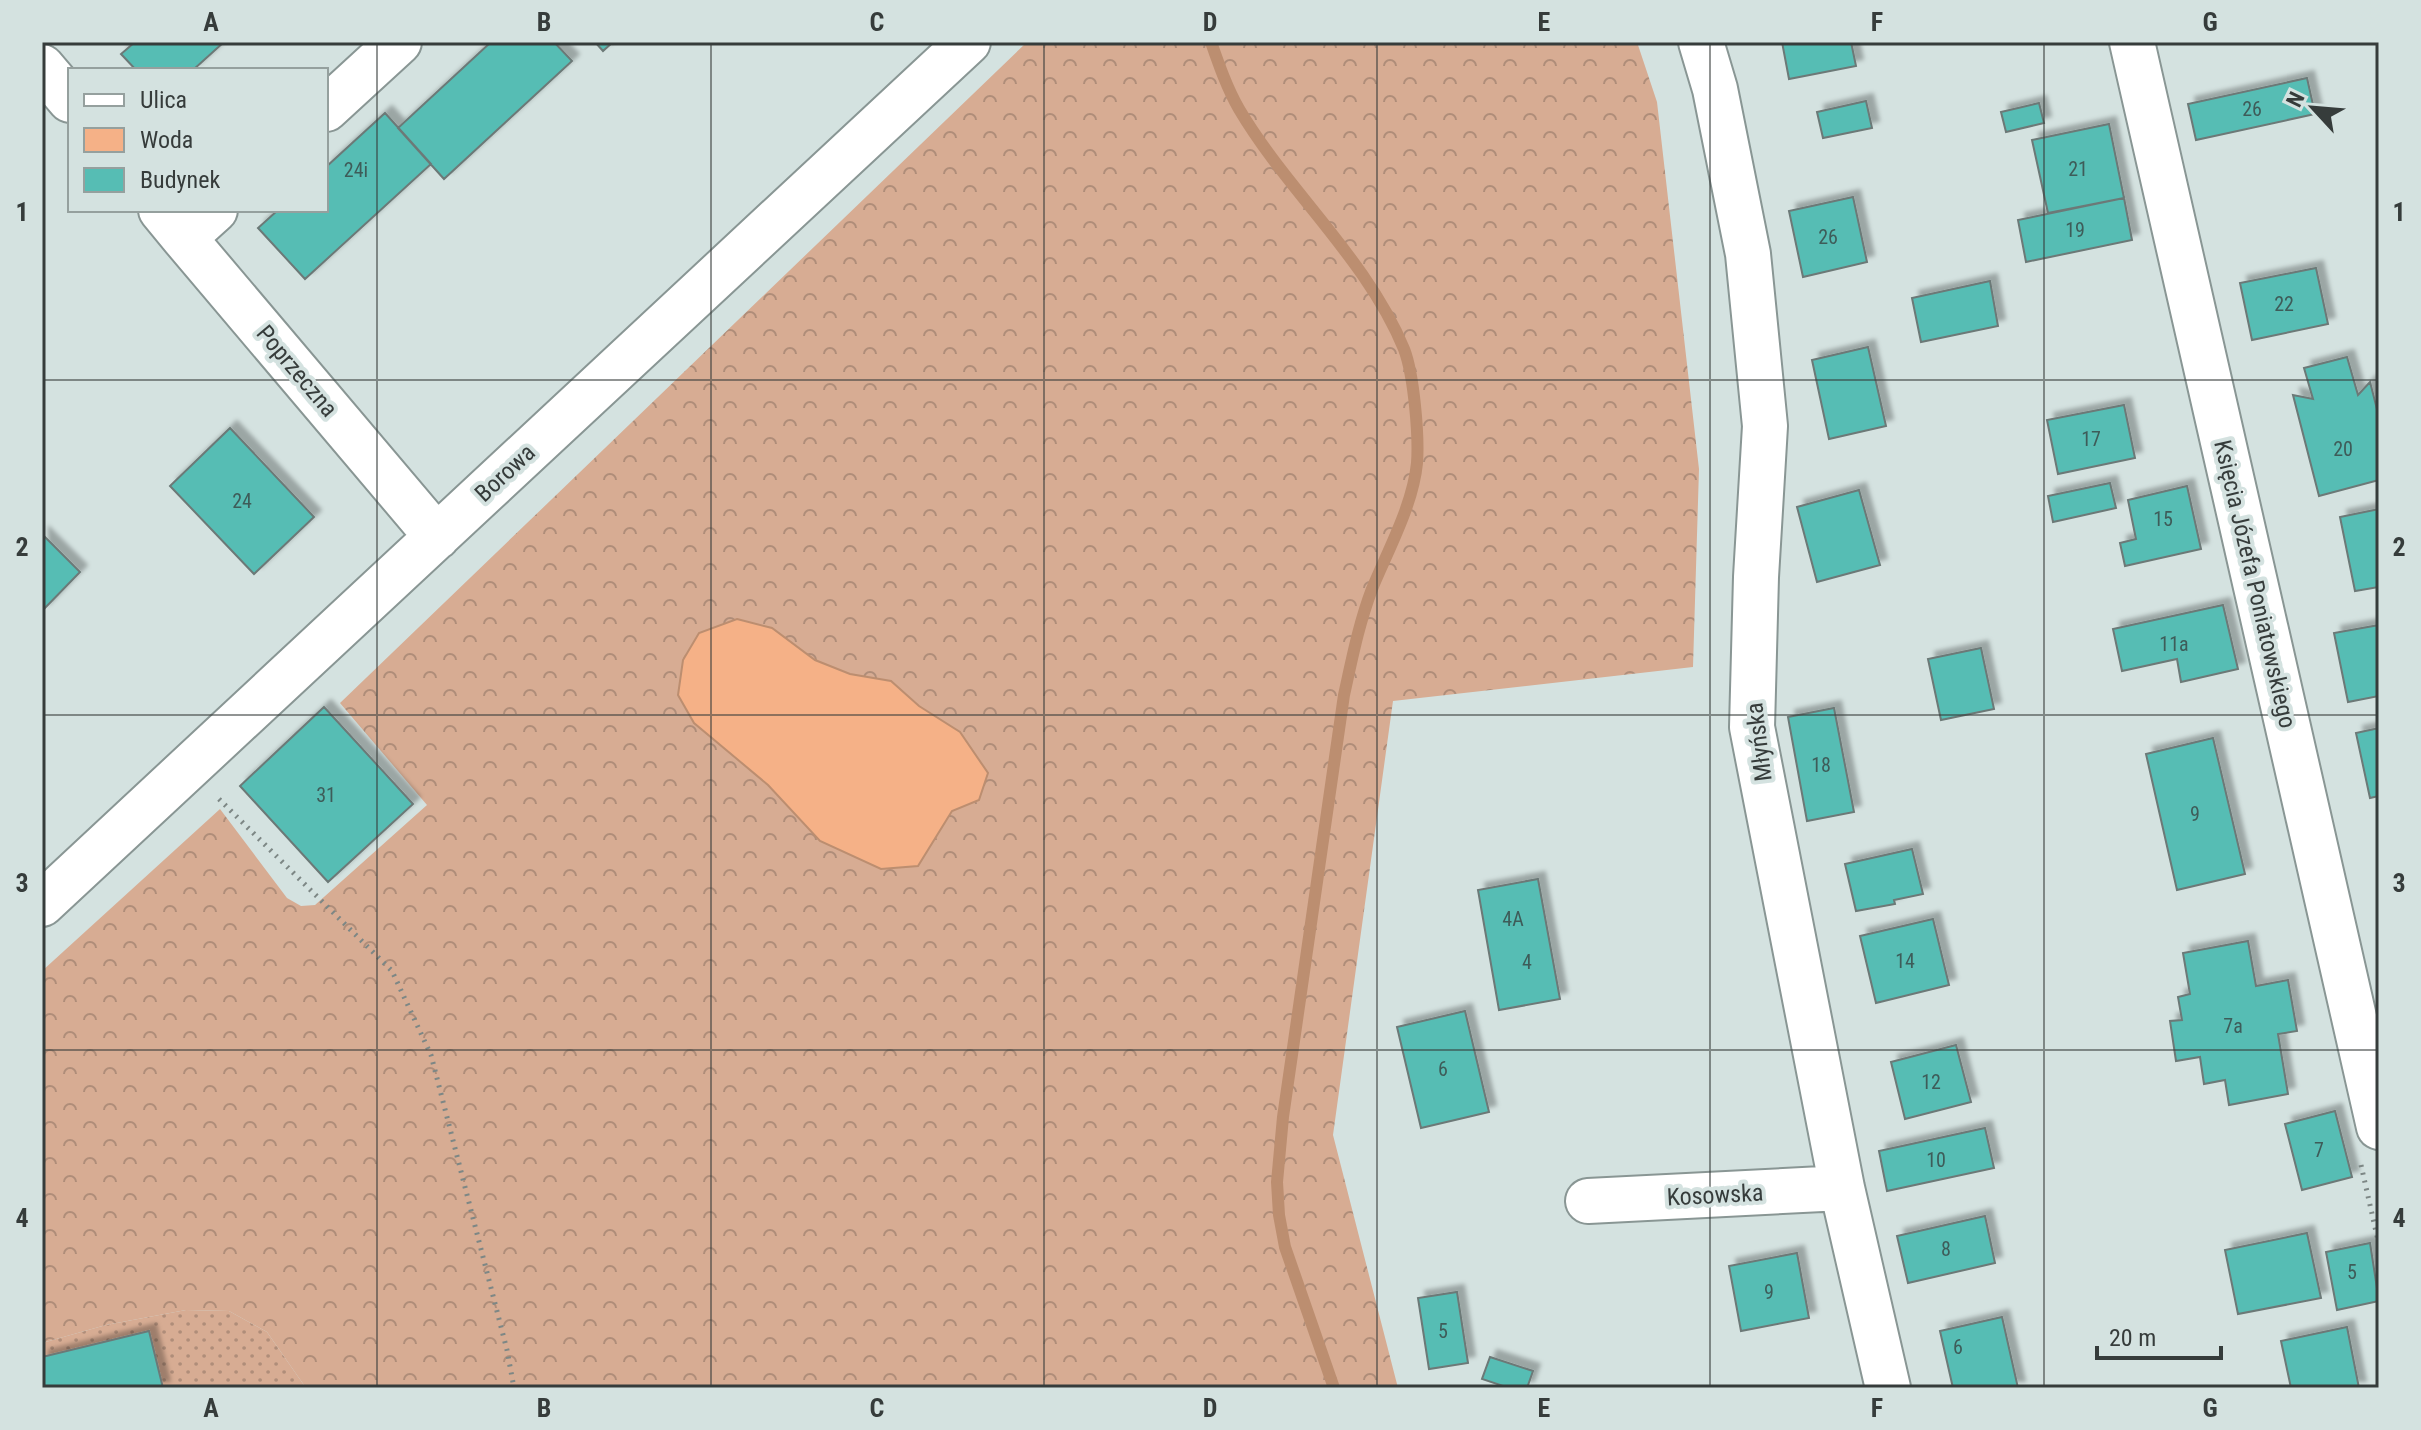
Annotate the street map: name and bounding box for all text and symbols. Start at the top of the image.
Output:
text: A [203,7,219,37]
text: B [537,7,551,37]
text: C [870,7,885,37]
text: D [1203,7,1217,37]
text: E [1538,7,1551,37]
text: F [1871,7,1883,37]
text: G [2202,7,2218,37]
legend [68,68,328,212]
north arrow [2273,68,2353,148]
text: Ulica [140,86,187,114]
text: N [2281,88,2310,111]
house number: 26 [2242,97,2262,121]
text: Woda [140,126,193,154]
house number: 21 [2068,157,2088,181]
house number: 24i [344,158,368,182]
text: Budynek [140,166,220,194]
text: 1 [15,197,29,227]
text: 1 [2392,197,2406,227]
house number: 19 [2065,218,2085,242]
house number: 26 [1818,225,1838,249]
house number: 22 [2274,292,2294,316]
street label: Poprzeczna [251,320,343,422]
house number: 17 [2081,427,2101,451]
street label: Księcia Józefa Poniatowskiego [2208,437,2302,731]
house number: 20 [2333,437,2353,461]
street label: Borowa [469,438,541,508]
house number: 24 [232,489,252,513]
house number: 15 [2153,507,2173,531]
text: 2 [15,532,29,562]
text: 2 [2392,532,2406,562]
house number: 11a [2159,632,2189,656]
street label: Młyńska [1740,701,1778,783]
house number: 18 [1811,753,1831,777]
house number: 31 [316,783,336,807]
house number: 9 [2190,802,2200,826]
text: 3 [15,868,29,898]
text: 3 [2392,868,2406,898]
house number: 4A [1502,907,1524,931]
house number: 14 [1895,949,1915,973]
house number: 4 [1522,950,1532,974]
house number: 7a [2223,1014,2243,1038]
house number: 6 [1438,1057,1448,1081]
house number: 12 [1921,1070,1941,1094]
house number: 7 [2314,1138,2324,1162]
house number: 10 [1926,1148,1946,1172]
street label: Kosowska [1666,1178,1764,1212]
text: 4 [15,1203,29,1233]
text: 4 [2392,1203,2406,1233]
house number: 8 [1941,1237,1951,1261]
house number: 5 [2347,1260,2357,1284]
house number: 9 [1764,1280,1774,1304]
scale bar [2097,1310,2221,1360]
house number: 5 [1438,1319,1448,1343]
text: 20 m [2109,1324,2156,1352]
house number: 6 [1953,1335,1963,1359]
text: A [203,1393,219,1423]
text: B [537,1393,551,1423]
text: C [870,1393,885,1423]
text: D [1203,1393,1217,1423]
text: E [1538,1393,1551,1423]
text: F [1871,1393,1883,1423]
text: G [2202,1393,2218,1423]

